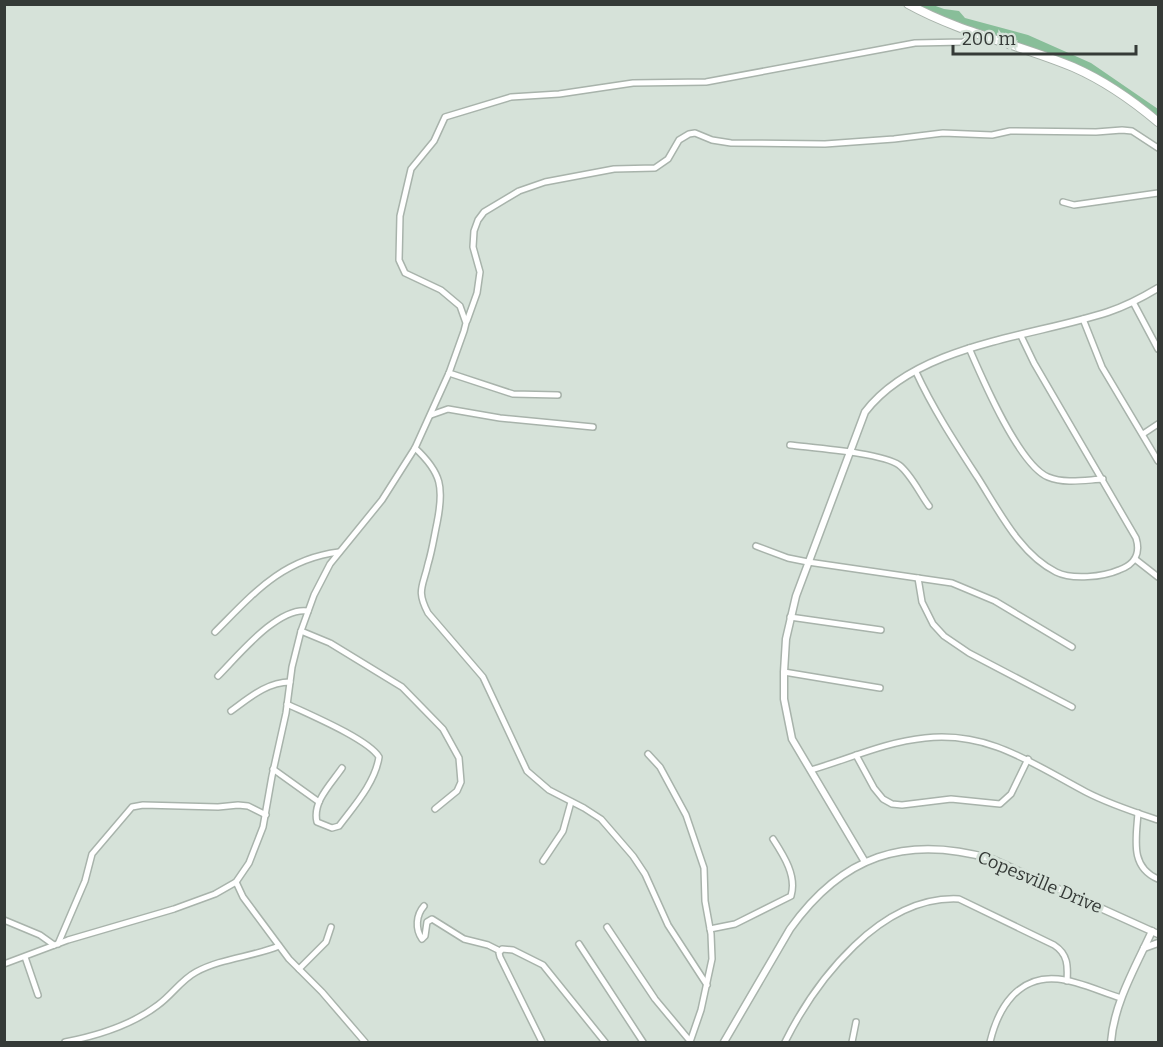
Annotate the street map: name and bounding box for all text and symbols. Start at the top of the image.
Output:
scale bar [953,18,1136,56]
text: 200 m [962,28,1016,50]
street label: Copesville Drive [974,846,1106,918]

